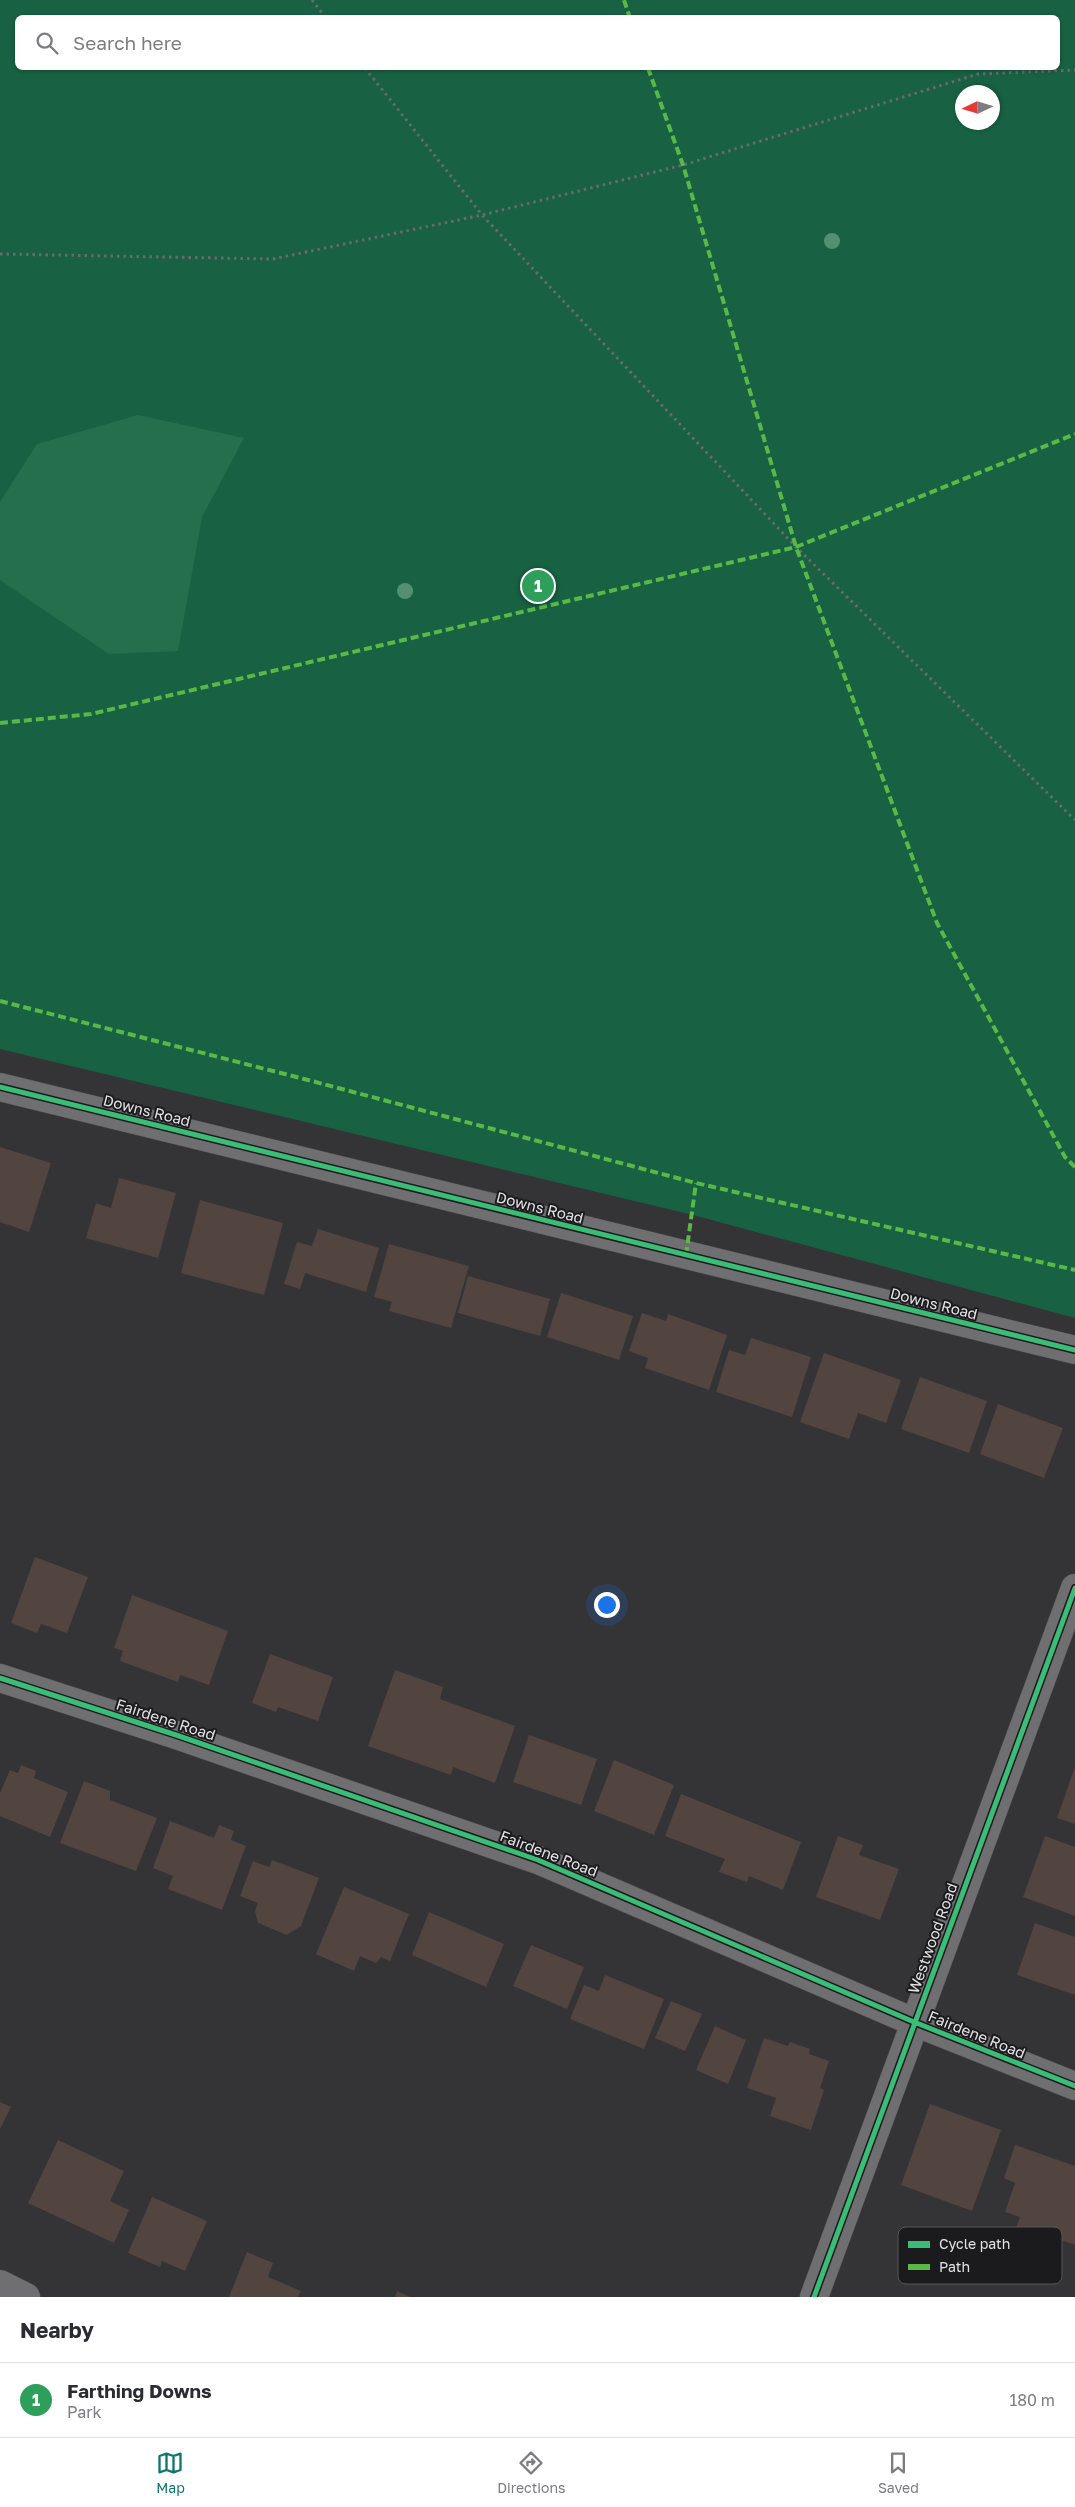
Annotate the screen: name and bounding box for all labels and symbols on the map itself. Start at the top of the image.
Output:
north arrow [955,85,1000,130]
pin: 1 [522,567,554,605]
street label: Downs Road [102,1090,192,1130]
street label: Downs Road [495,1187,585,1227]
street label: Downs Road [889,1283,979,1323]
your location [594,1592,620,1618]
street label: Fairdene Road [114,1694,218,1744]
street label: Fairdene Road [498,1826,600,1880]
street label: Westwood Road [904,1880,960,1996]
street label: Fairdene Road [926,2006,1028,2062]
legend [898,2227,1062,2284]
text: Cycle path [939,2235,1010,2252]
text: Path [939,2258,970,2275]

